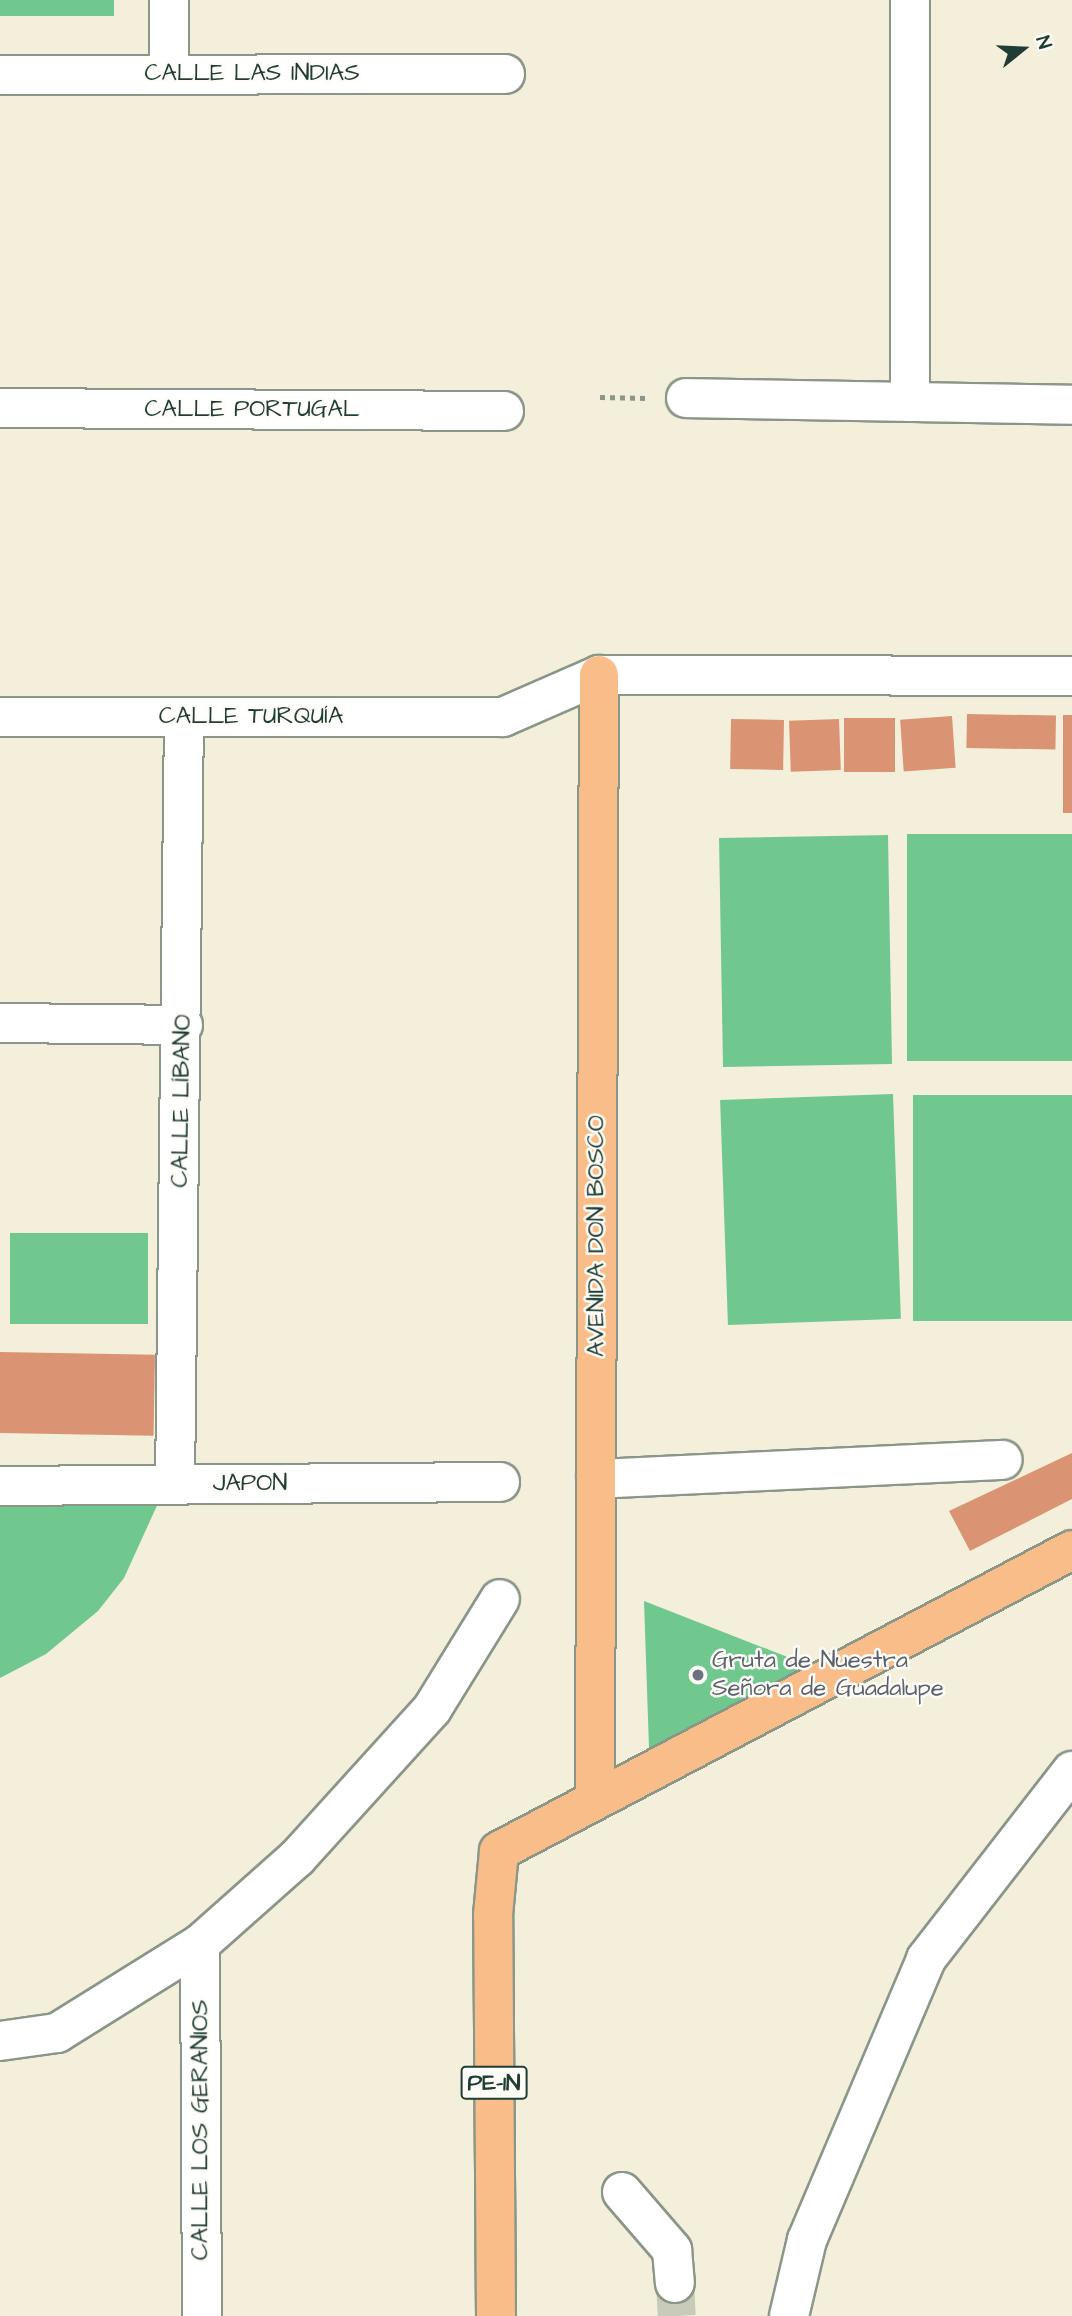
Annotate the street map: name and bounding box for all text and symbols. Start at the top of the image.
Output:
north arrow [988,14,1058,84]
text: N [1029,33,1058,52]
street label: CALLE LAS INDIAS [144,60,360,88]
street label: CALLE PORTUGAL [145,396,359,424]
street label: CALLE TURQUÍA [159,703,343,731]
street label: CALLE LÍBANO [166,1014,198,1188]
street label: AVENIDA DON BOSCO [583,1115,611,1357]
street label: JAPON [213,1470,287,1498]
place label: Gruta de Nuestra Señora de Guadalupe [712,1647,944,1703]
marker: Gruta de Nuestra Señora de Guadalupe [690,1667,706,1683]
street label: CALLE LOS GERANIOS [187,2000,215,2260]
road number: PE-1N [459,2064,529,2102]

